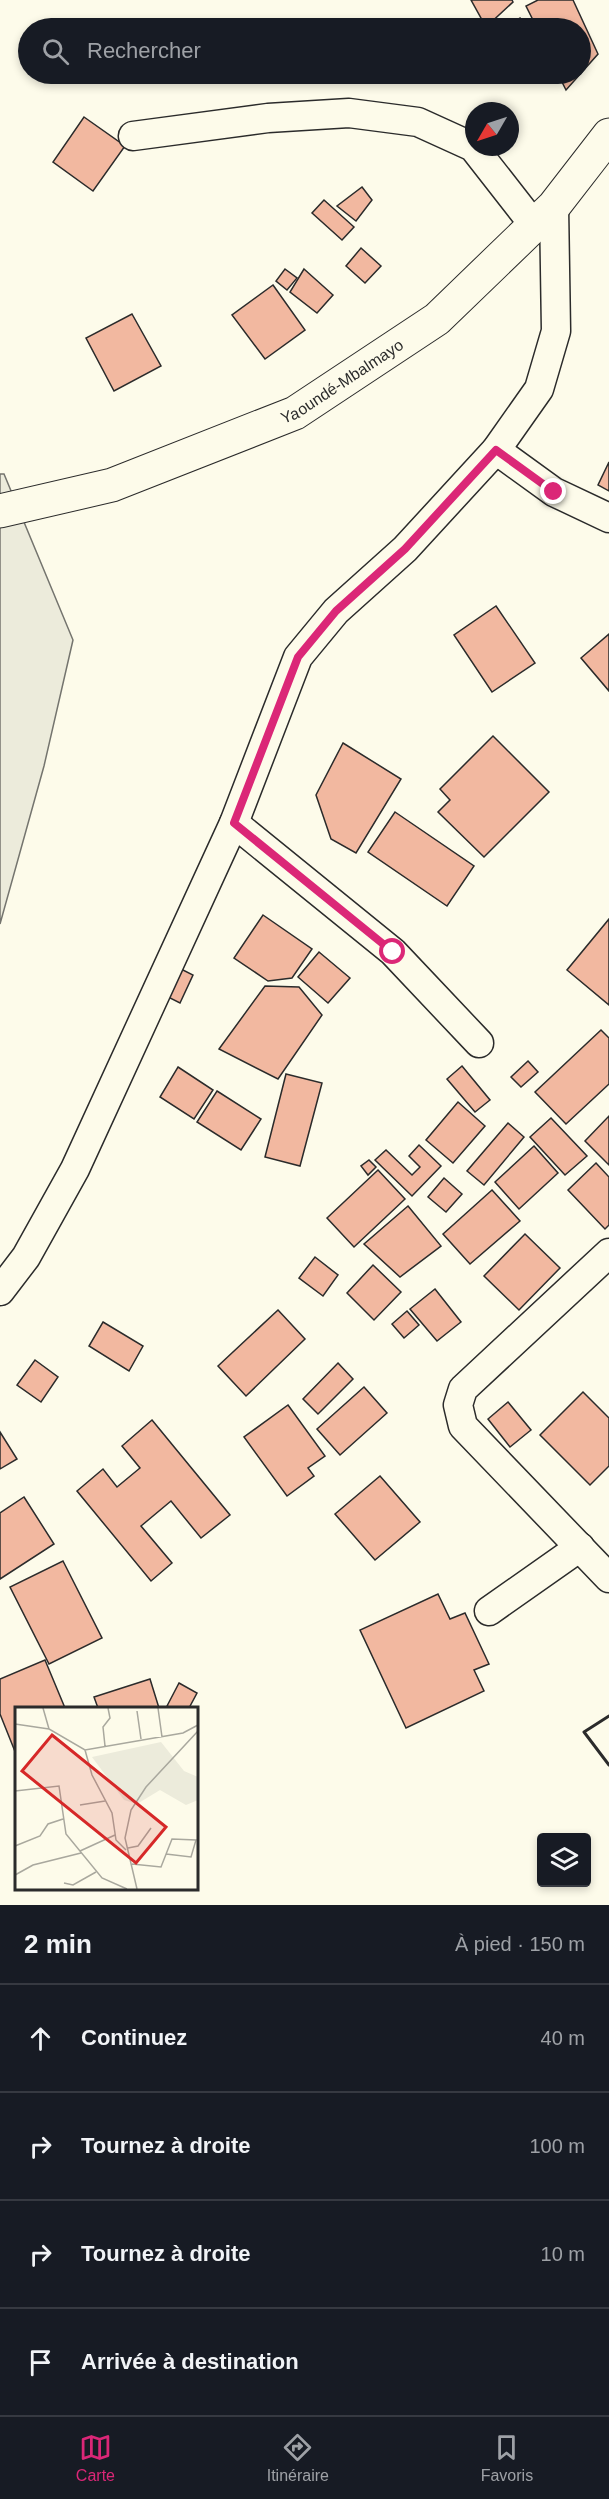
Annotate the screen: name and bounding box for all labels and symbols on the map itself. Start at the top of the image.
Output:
north arrow [465,102,519,156]
street label: Yaoundé-Mbalmayo [278,336,406,427]
route end [540,478,566,504]
route start [379,938,405,964]
inset map [15,1707,198,1890]

